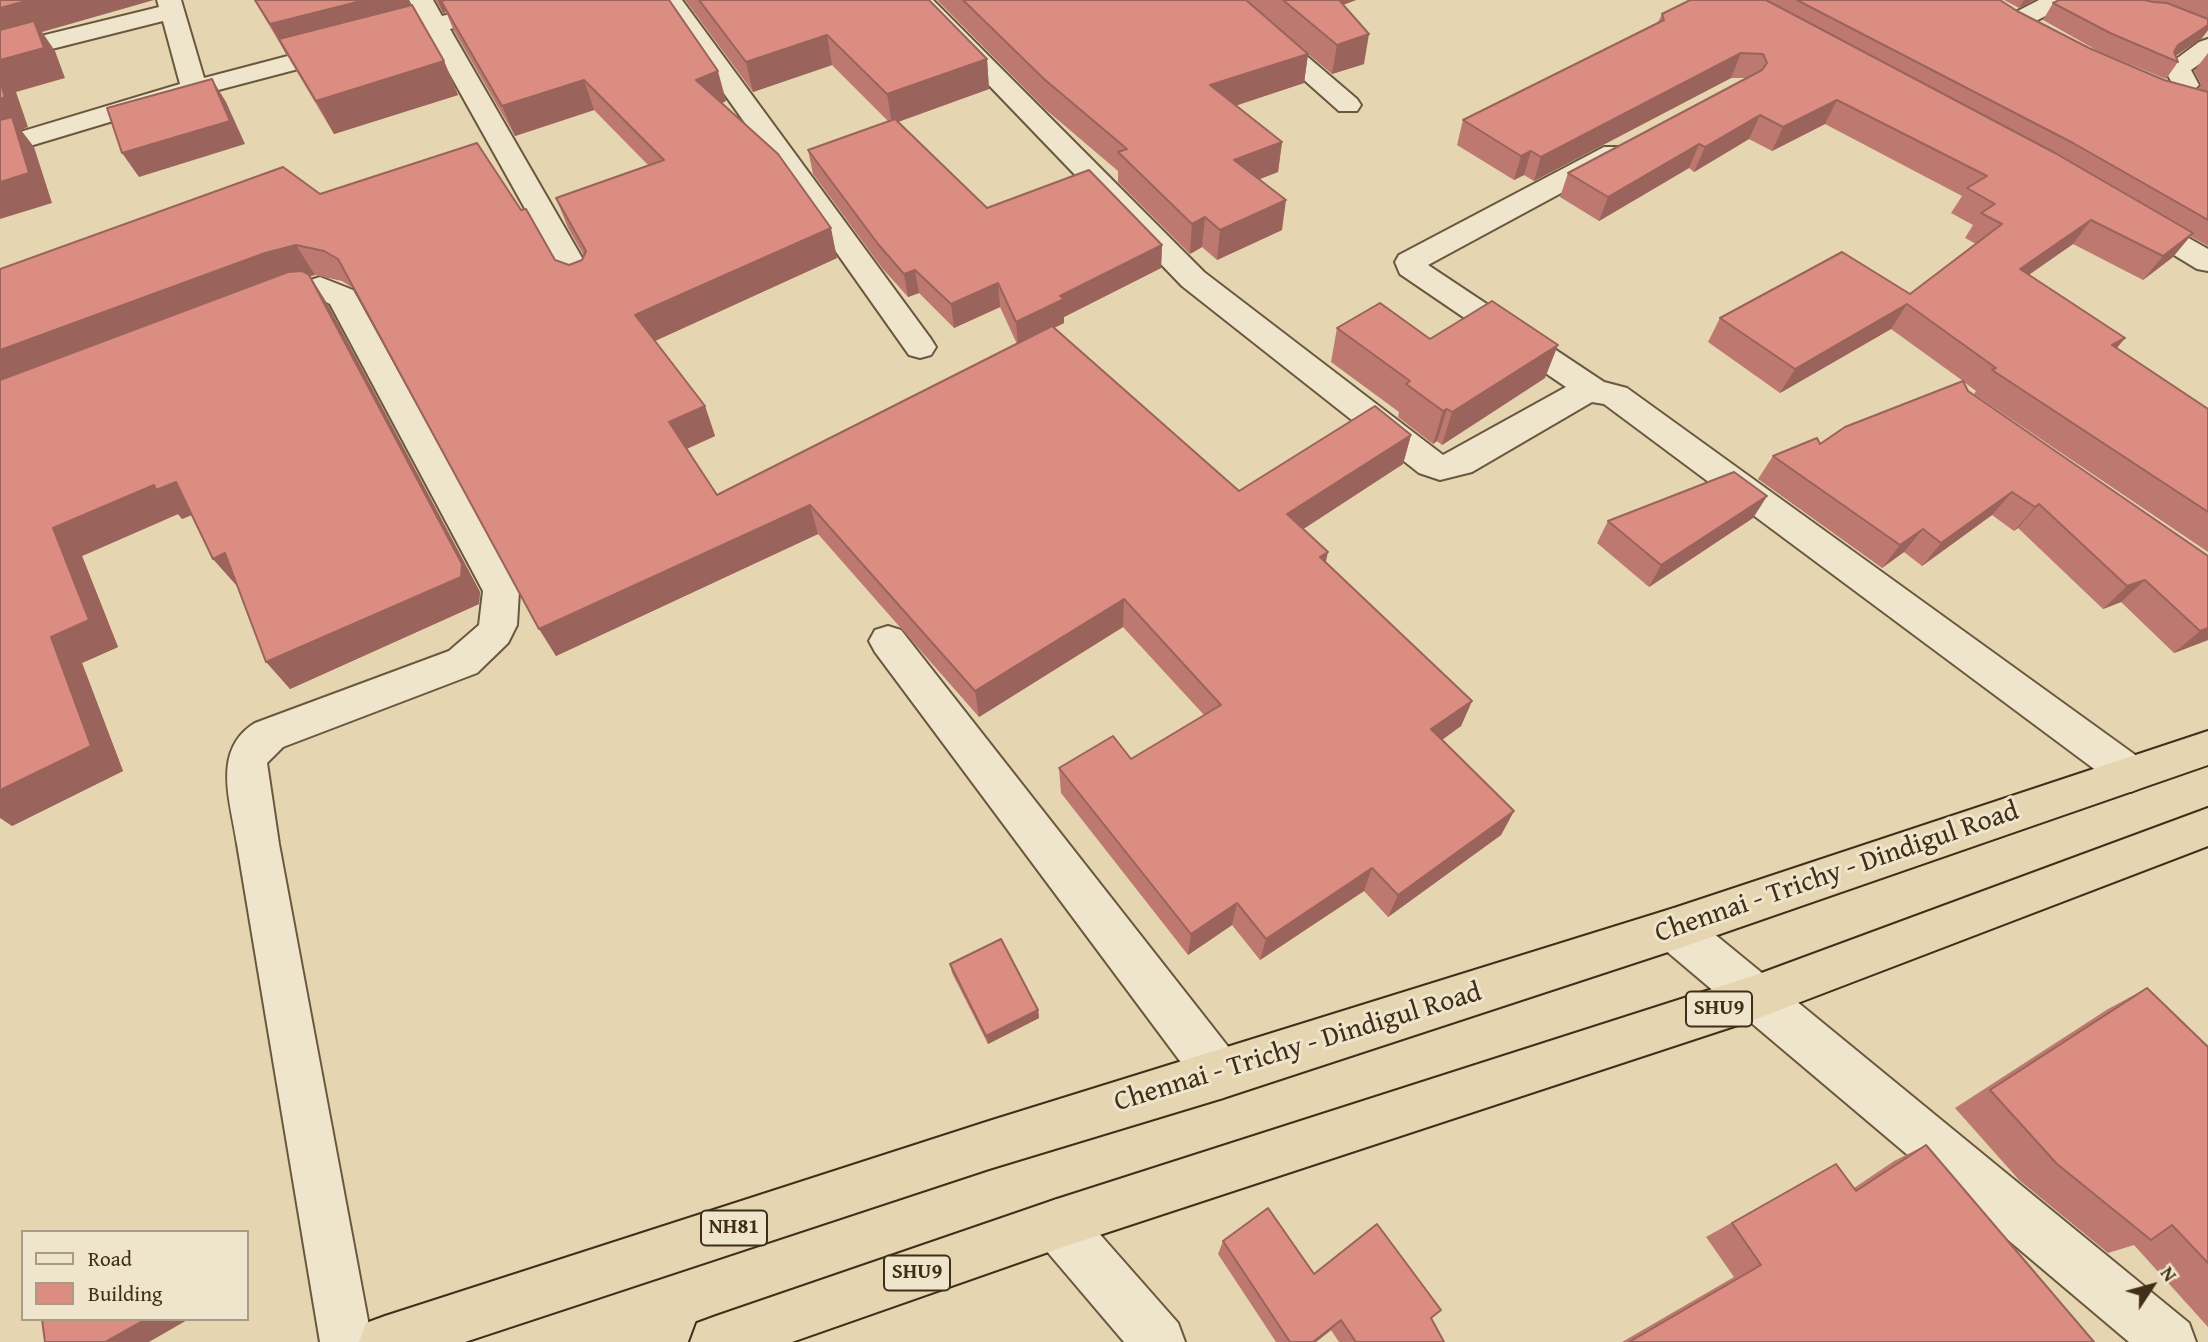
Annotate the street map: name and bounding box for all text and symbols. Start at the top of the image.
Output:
street label: Chennai - Trichy - Dindigul Road [1651,795,2023,951]
street label: Chennai - Trichy - Dindigul Road [1110,976,1486,1120]
road number: SHU9 [1686,992,1752,1026]
road number: NH81 [701,1210,767,1246]
legend [21,1230,248,1321]
text: Road [88,1243,132,1274]
north arrow [2117,1251,2187,1321]
road number: SHU9 [884,1256,950,1290]
text: N [2154,1260,2184,1287]
text: Building [88,1278,162,1309]

